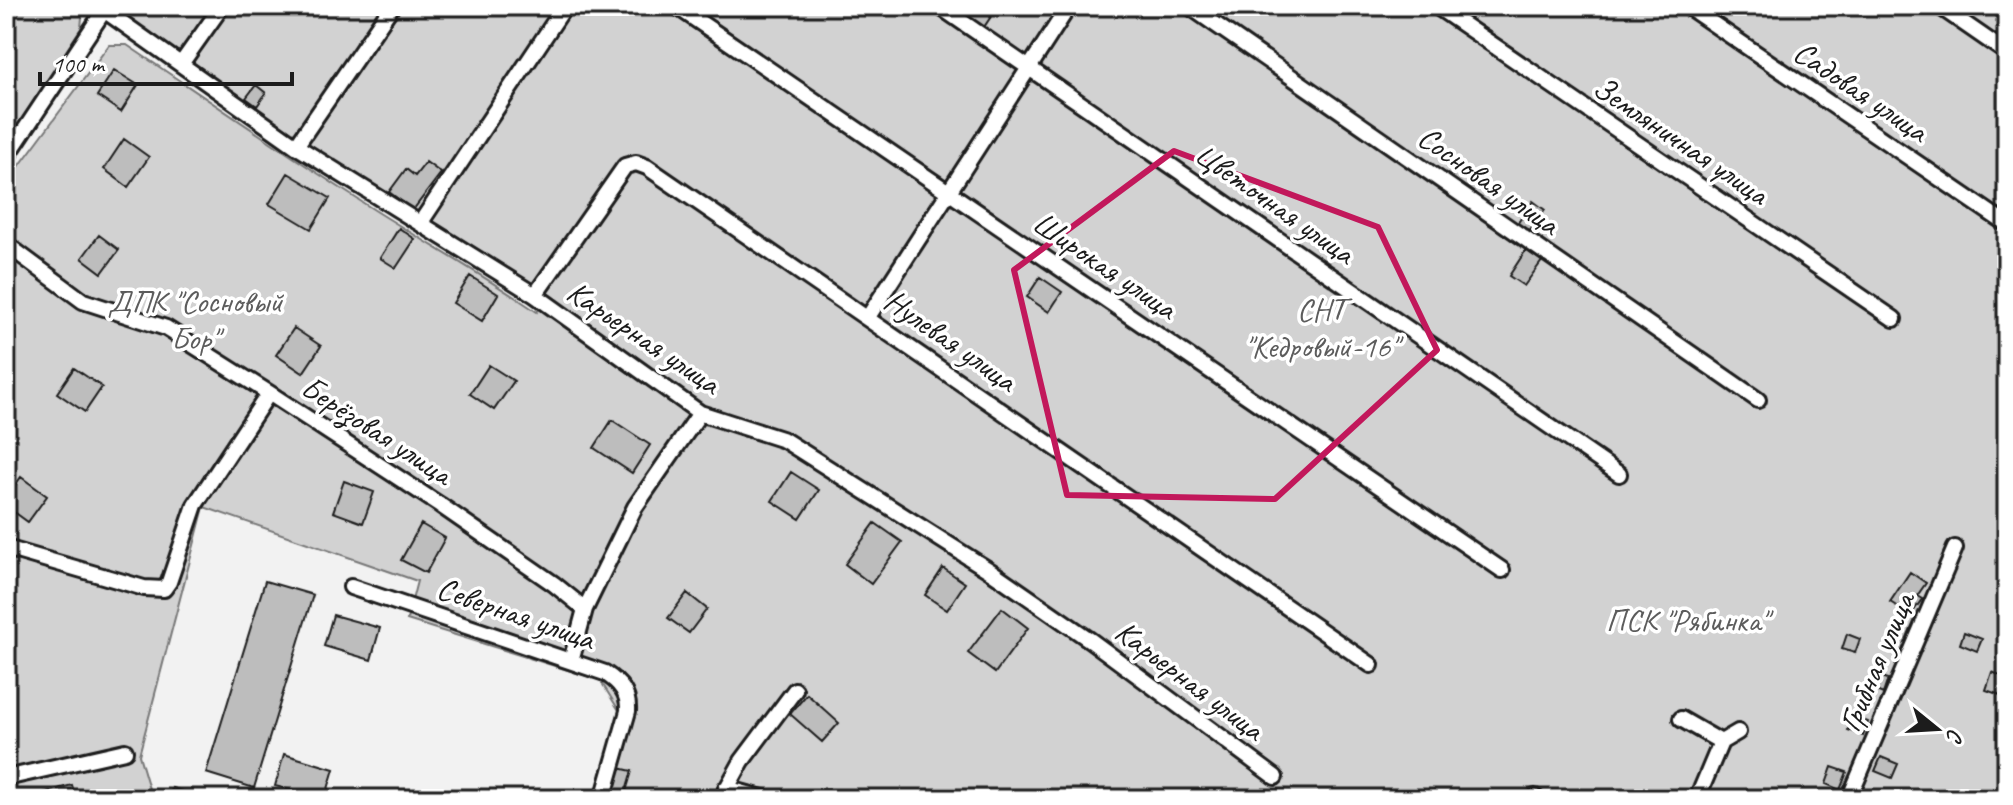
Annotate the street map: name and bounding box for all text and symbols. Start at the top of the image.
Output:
street label: Садовая улица [1786,31,1937,152]
scale bar [40,36,292,86]
text: 100 m [52,49,106,79]
street label: Земляничная улица [1585,67,1778,215]
street label: Сосновая улица [1410,117,1569,245]
street label: Цветочная улица [1187,133,1364,275]
street label: Широкая улица [1025,202,1186,330]
street label: Карьерная улица [559,271,730,405]
street label: Нулевая улица [877,280,1026,402]
park label: ДПК "Сосновый Бор" [107,281,284,359]
park label: СНТ "Кедровый-16" [1244,289,1404,367]
street label: Берёзовая улица [294,367,462,496]
street label: Северная улица [432,567,602,660]
street label: Грибная улица [1829,584,1925,738]
park label: ПСК "Рябинка" [1606,600,1774,641]
street label: Карьерная улица [1107,611,1274,751]
north arrow [1897,689,1977,769]
text: С [1939,725,1970,747]

